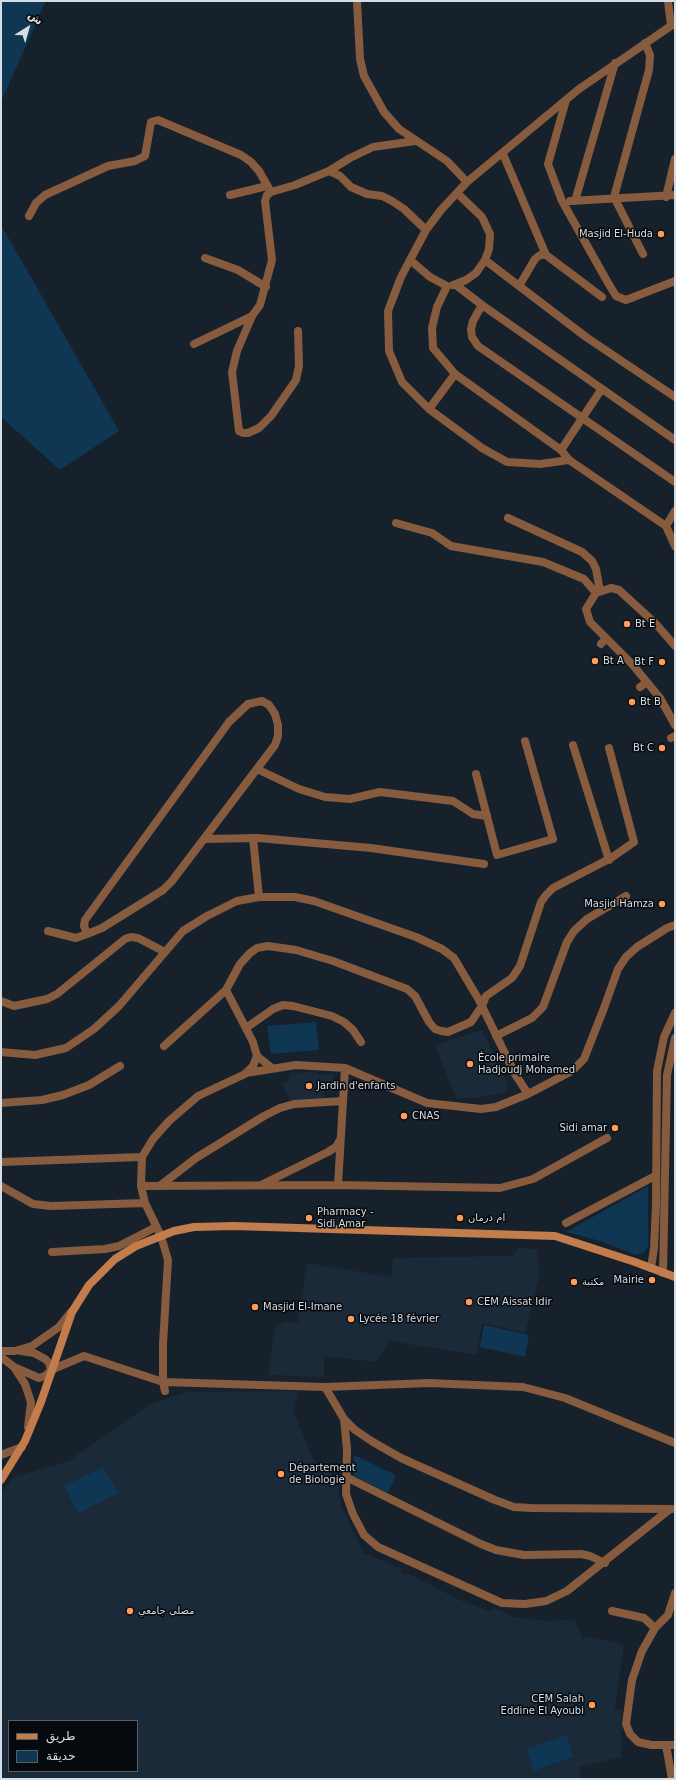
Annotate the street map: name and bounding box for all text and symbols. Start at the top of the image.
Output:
north arrow [8,8,48,48]
text: ش [26,8,45,28]
place label: Masjid El-Huda [579,228,653,240]
marker: Masjid El-Huda [656,229,666,239]
place label: Bt E [635,618,655,630]
marker: Bt E [622,619,632,629]
place label: Bt A [603,655,624,667]
marker: Bt A [590,656,600,666]
place label: Bt F [634,656,654,668]
marker: Bt F [657,657,667,667]
place label: Bt B [640,696,661,708]
marker: Bt B [627,697,637,707]
place label: Bt C [633,742,654,754]
marker: Bt C [657,743,667,753]
place label: Masjid Hamza [584,898,654,910]
marker: Masjid Hamza [657,899,667,909]
place label: École primaire Hadjoudj Mohamed [478,1052,575,1076]
marker: École primaire Hadjoudj Mohamed [465,1059,475,1069]
place label: Jardin d'enfants [317,1080,395,1092]
marker: Jardin d'enfants [304,1081,314,1091]
place label: CNAS [412,1110,440,1122]
marker: CNAS [399,1111,409,1121]
place label: Sidi amar [559,1122,607,1134]
marker: Sidi amar [610,1123,620,1133]
place label: Pharmacy - Sidi Amar [317,1206,374,1230]
place label: ام درمان [468,1212,505,1224]
marker: Pharmacy - Sidi Amar [304,1213,314,1223]
marker: ام درمان [455,1213,465,1223]
place label: Mairie [613,1274,644,1286]
marker: Mairie [647,1275,657,1285]
place label: مكتبة [582,1276,604,1288]
marker: مكتبة [569,1277,579,1287]
place label: CEM Aissat Idir [477,1296,552,1308]
marker: CEM Aissat Idir [464,1297,474,1307]
place label: Masjid El-Imane [263,1301,342,1313]
marker: Masjid El-Imane [250,1302,260,1312]
place label: Lycée 18 février [359,1313,439,1325]
marker: Lycée 18 février [346,1314,356,1324]
place label: Département de Biologie [289,1462,356,1486]
marker: Département de Biologie [276,1469,286,1479]
place label: مصلى جامعي [138,1605,195,1617]
marker: مصلى جامعي [125,1606,135,1616]
place label: CEM Salah Eddine El Ayoubi [501,1693,584,1716]
marker: CEM Salah Eddine El Ayoubi [587,1700,597,1710]
legend [8,1720,138,1772]
text: طريق [46,1729,76,1743]
text: حديقة [46,1749,76,1763]

